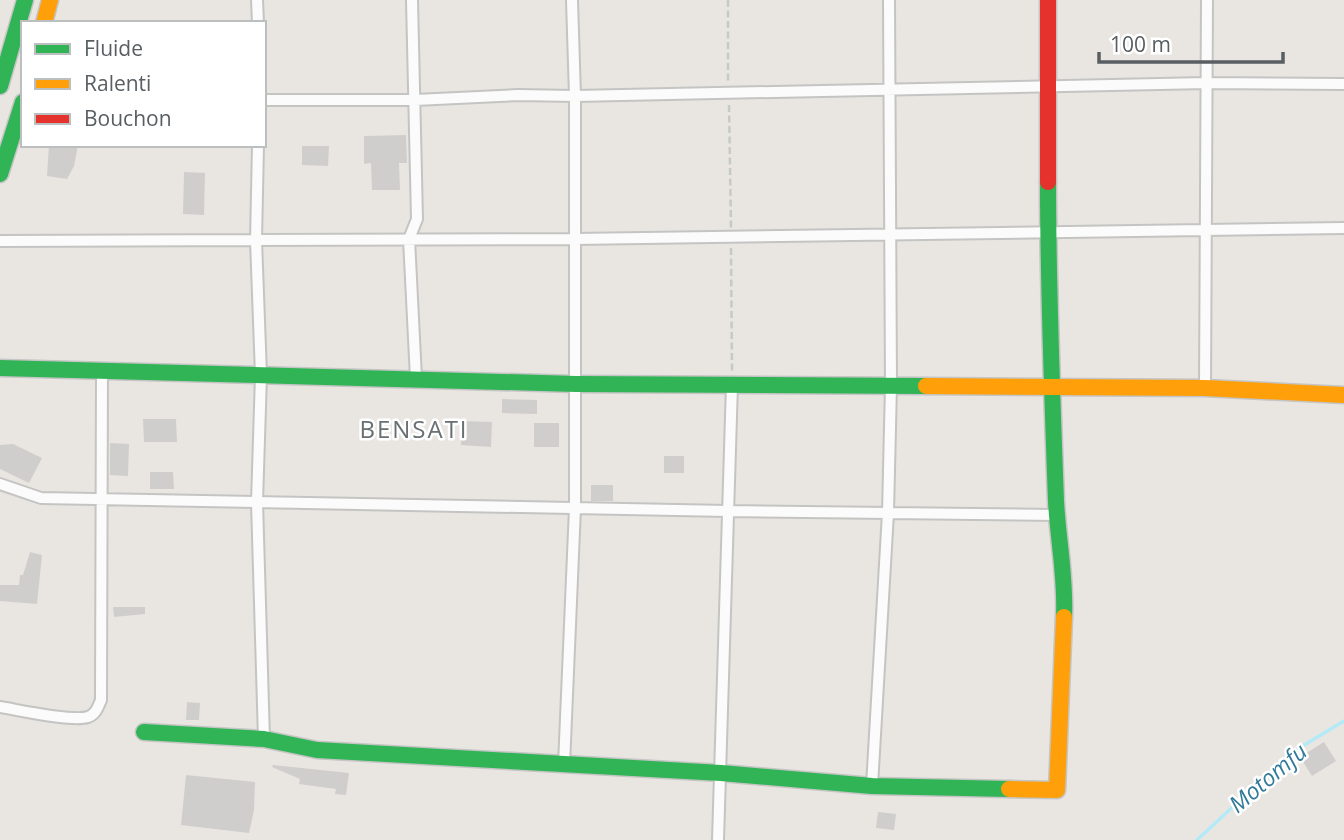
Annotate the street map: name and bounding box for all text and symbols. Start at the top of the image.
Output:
legend [21,21,266,147]
scale bar [1099,21,1283,65]
text: 100 m [1110,30,1171,58]
text: Fluide [84,34,143,62]
text: Ralenti [84,69,151,97]
text: Bouchon [84,104,172,132]
district label: BENSATI [359,412,469,445]
water label: Motomfu [1221,735,1313,819]

